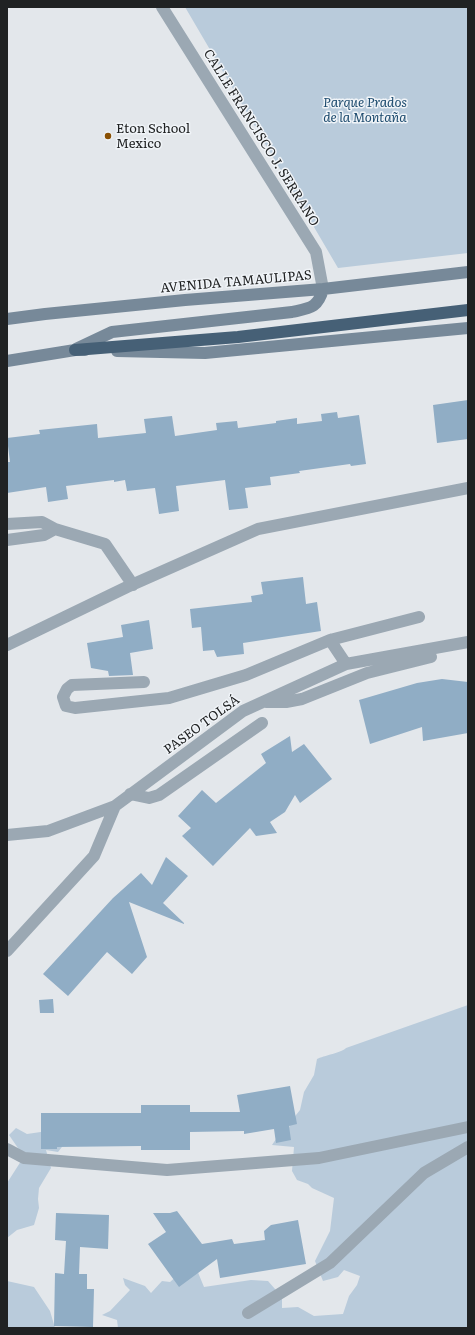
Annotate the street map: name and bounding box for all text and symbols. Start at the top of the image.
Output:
street label: CALLE FRANCISCO J. SERRANO [200,47,322,229]
park label: Parque Prados de la Montaña [323,95,407,126]
place label: Eton School Mexico [116,121,190,152]
marker: Eton School Mexico [103,131,113,141]
street label: AVENIDA TAMAULIPAS [160,268,312,296]
street label: PASEO TOLSÁ [161,692,243,758]

